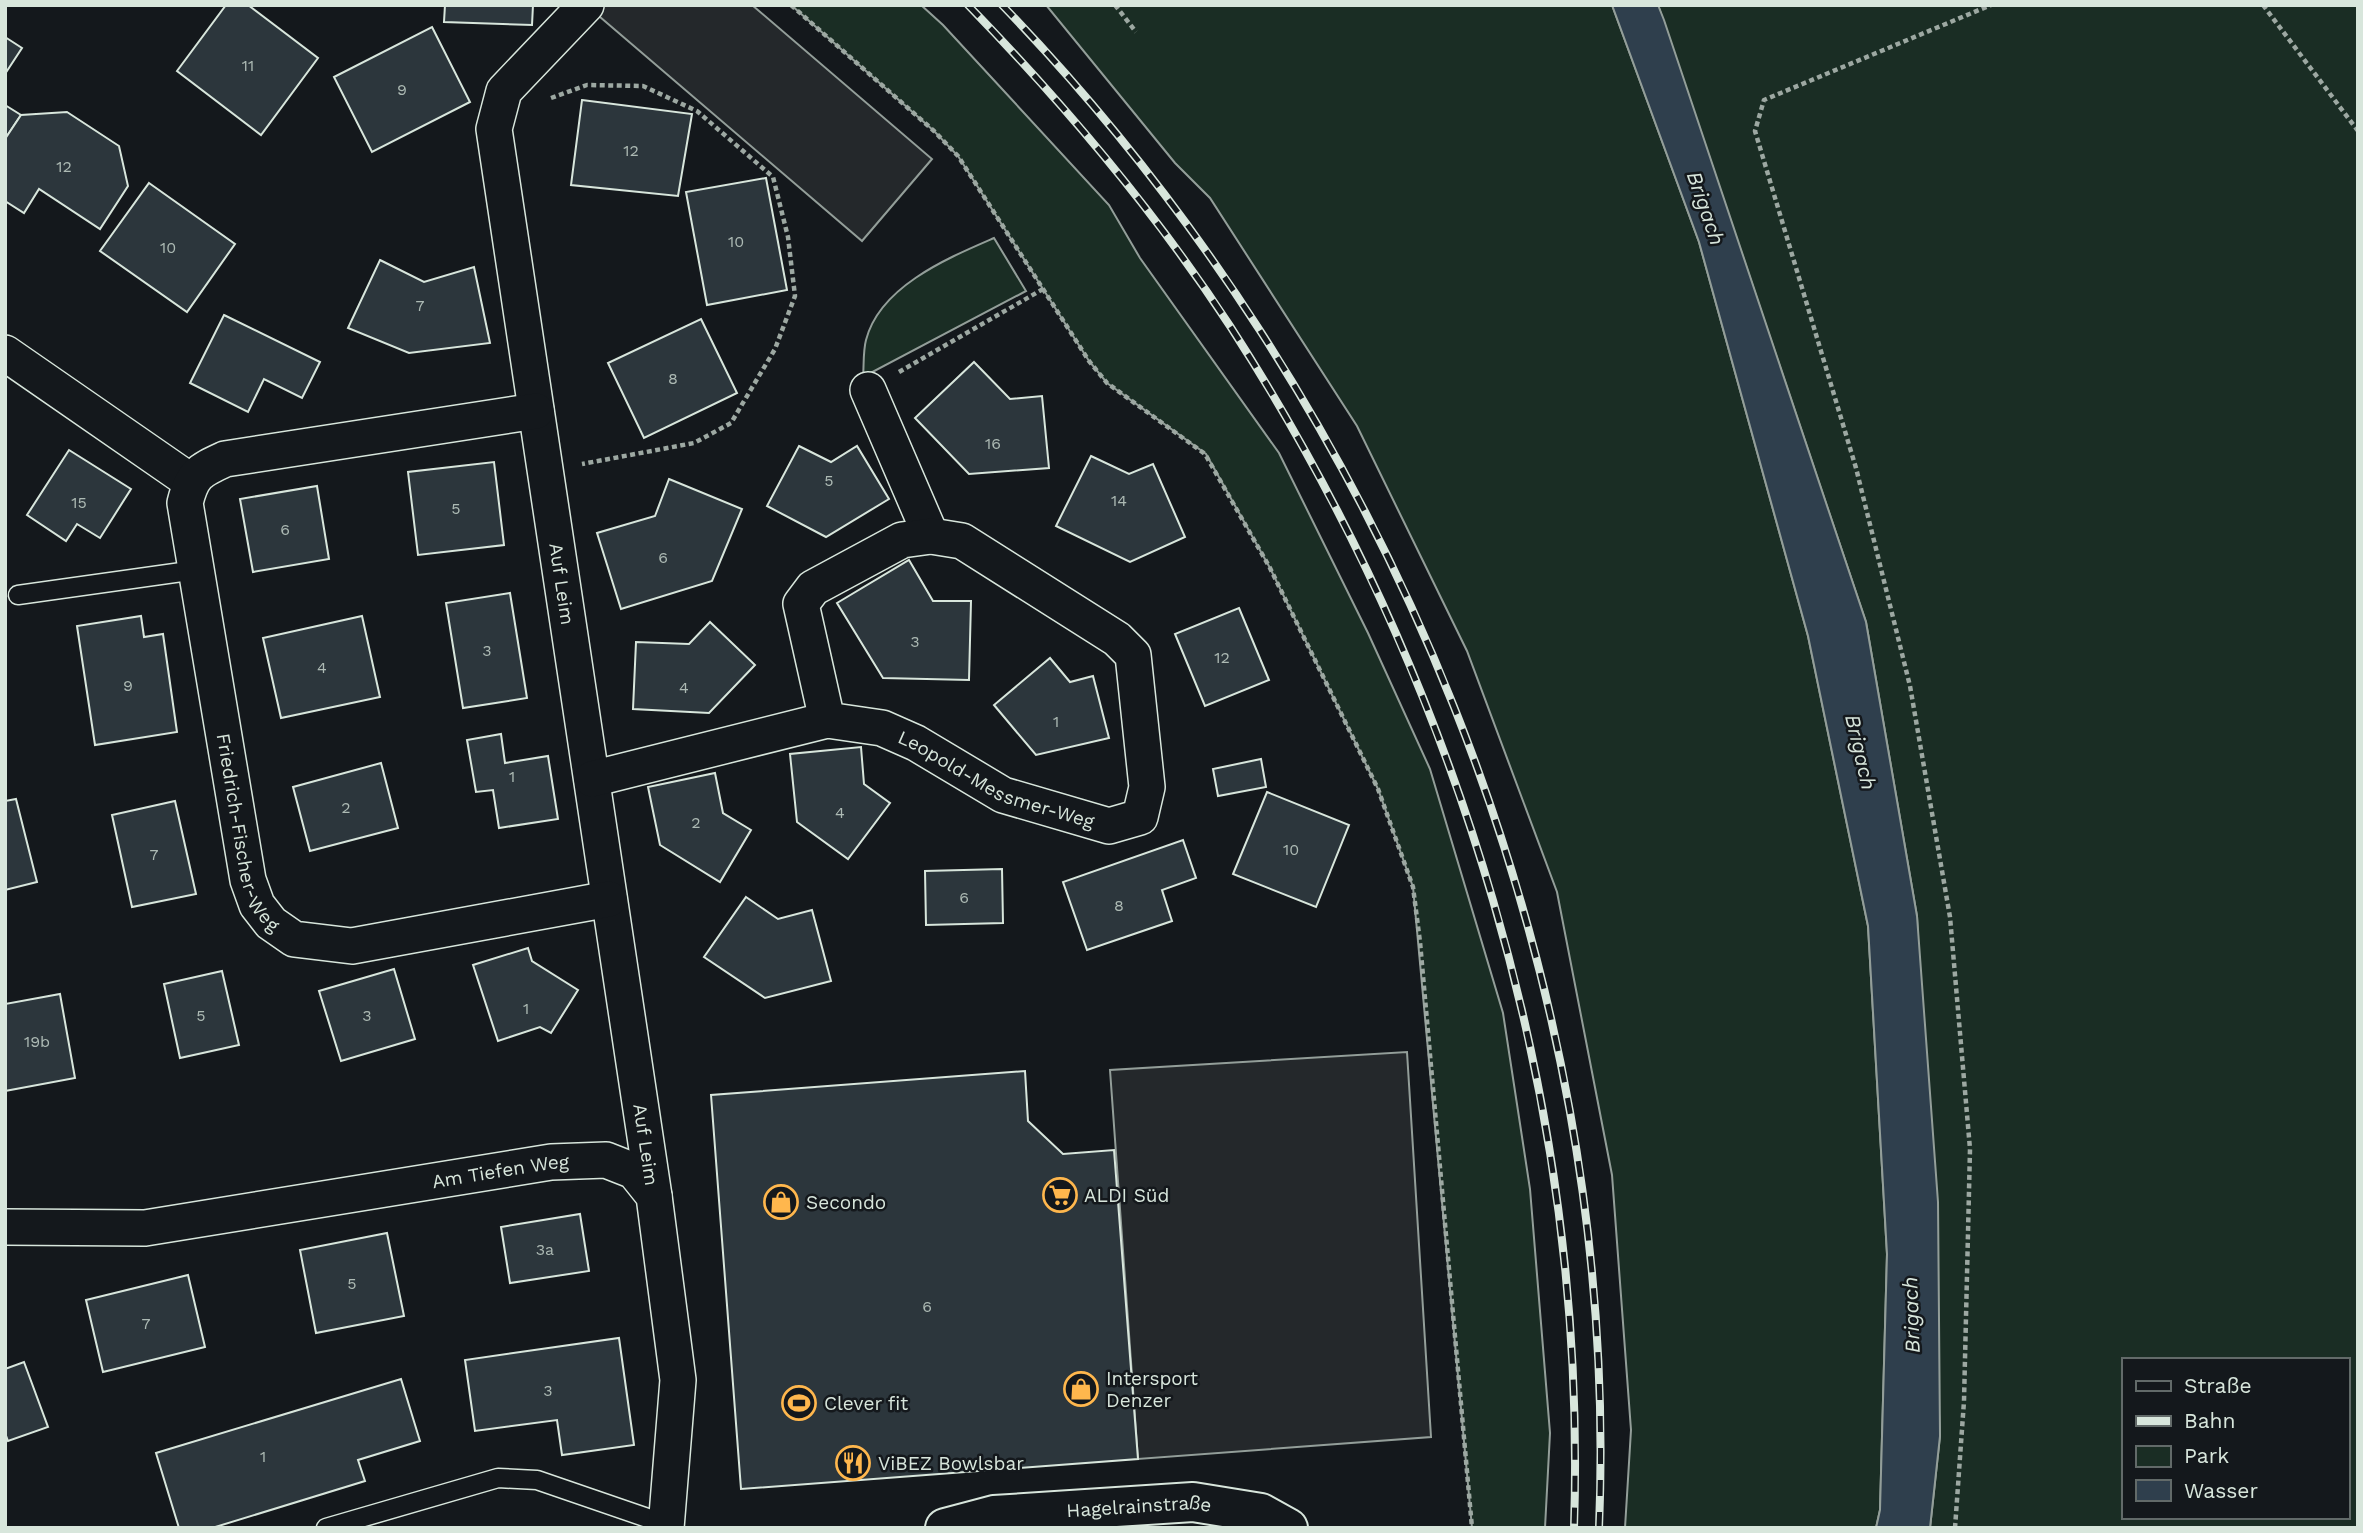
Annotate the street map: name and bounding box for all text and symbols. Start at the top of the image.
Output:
house number: 11 [242,56,254,75]
house number: 9 [397,80,407,99]
house number: 12 [623,141,639,160]
house number: 12 [56,157,72,176]
water label: Brigach [1682,168,1730,248]
house number: 10 [728,232,744,251]
house number: 10 [160,238,176,257]
house number: 7 [416,296,425,315]
house number: 8 [668,369,678,388]
house number: 16 [985,434,1001,453]
house number: 5 [824,471,834,490]
house number: 14 [1111,491,1127,510]
house number: 15 [71,493,87,512]
house number: 5 [451,499,461,518]
house number: 6 [280,520,290,539]
street label: Auf Leim [545,541,580,626]
house number: 6 [658,548,668,567]
house number: 3 [910,632,920,651]
house number: 3 [482,641,492,660]
house number: 12 [1214,648,1230,667]
house number: 4 [317,658,327,677]
house number: 9 [123,676,133,695]
house number: 4 [679,678,689,697]
house number: 1 [1053,712,1059,731]
water label: Brigach [1840,712,1882,792]
street label: Leopold-Messmer-Weg [895,725,1098,833]
street label: Friedrich-Fischer-Weg [212,731,284,937]
house number: 1 [509,767,515,786]
house number: 2 [341,798,351,817]
house number: 4 [835,803,845,822]
house number: 2 [691,813,701,832]
house number: 10 [1283,840,1299,859]
house number: 7 [150,845,159,864]
house number: 6 [959,888,969,907]
house number: 8 [1114,896,1124,915]
house number: 1 [523,999,529,1018]
house number: 5 [196,1006,206,1025]
house number: 3 [362,1006,372,1025]
house number: 19b [24,1032,50,1051]
street label: Auf Leim [629,1102,664,1187]
street label: Am Tiefen Weg [430,1150,570,1193]
supermarket icon: ALDI Süd [1041,1176,1079,1214]
shop icon: Secondo [762,1183,800,1221]
place label: ALDI Süd [1084,1184,1169,1207]
place label: Secondo [806,1191,886,1214]
house number: 3a [536,1240,554,1259]
house number: 5 [347,1274,357,1293]
water label: Brigach [1897,1276,1925,1354]
house number: 6 [922,1297,932,1316]
house number: 7 [142,1314,151,1333]
legend [2122,1358,2349,1519]
place label: Intersport Denzer [1106,1367,1198,1412]
shop icon: Intersport Denzer [1062,1370,1100,1408]
text: Straße [2184,1373,2252,1398]
house number: 3 [543,1381,553,1400]
sports icon: Clever fit [780,1384,818,1422]
place label: Clever fit [824,1392,908,1415]
text: Bahn [2184,1408,2236,1433]
text: Park [2184,1443,2229,1468]
restaurant icon: ViBEZ Bowlsbar [834,1444,872,1482]
house number: 1 [260,1447,266,1466]
place label: ViBEZ Bowlsbar [878,1452,1024,1475]
text: Wasser [2184,1478,2258,1503]
street label: Hagelrainstraße [1066,1490,1213,1522]

